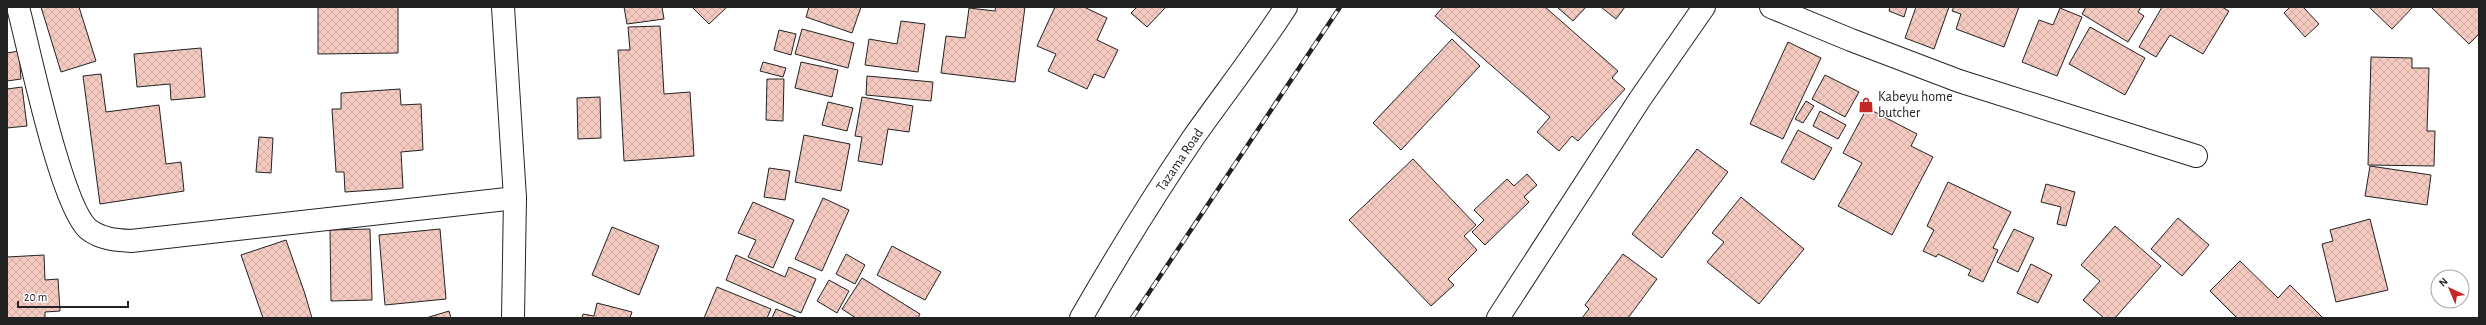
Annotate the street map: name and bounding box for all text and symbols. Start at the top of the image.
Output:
place label: Kabeyu home butcher [1878,90,1953,120]
shop icon: Kabeyu home butcher [1857,96,1875,114]
street label: Tazama Road [1154,126,1206,194]
north arrow [2430,269,2470,309]
text: N [2437,276,2450,289]
scale bar [18,283,128,309]
text: 20 m [24,291,47,303]

